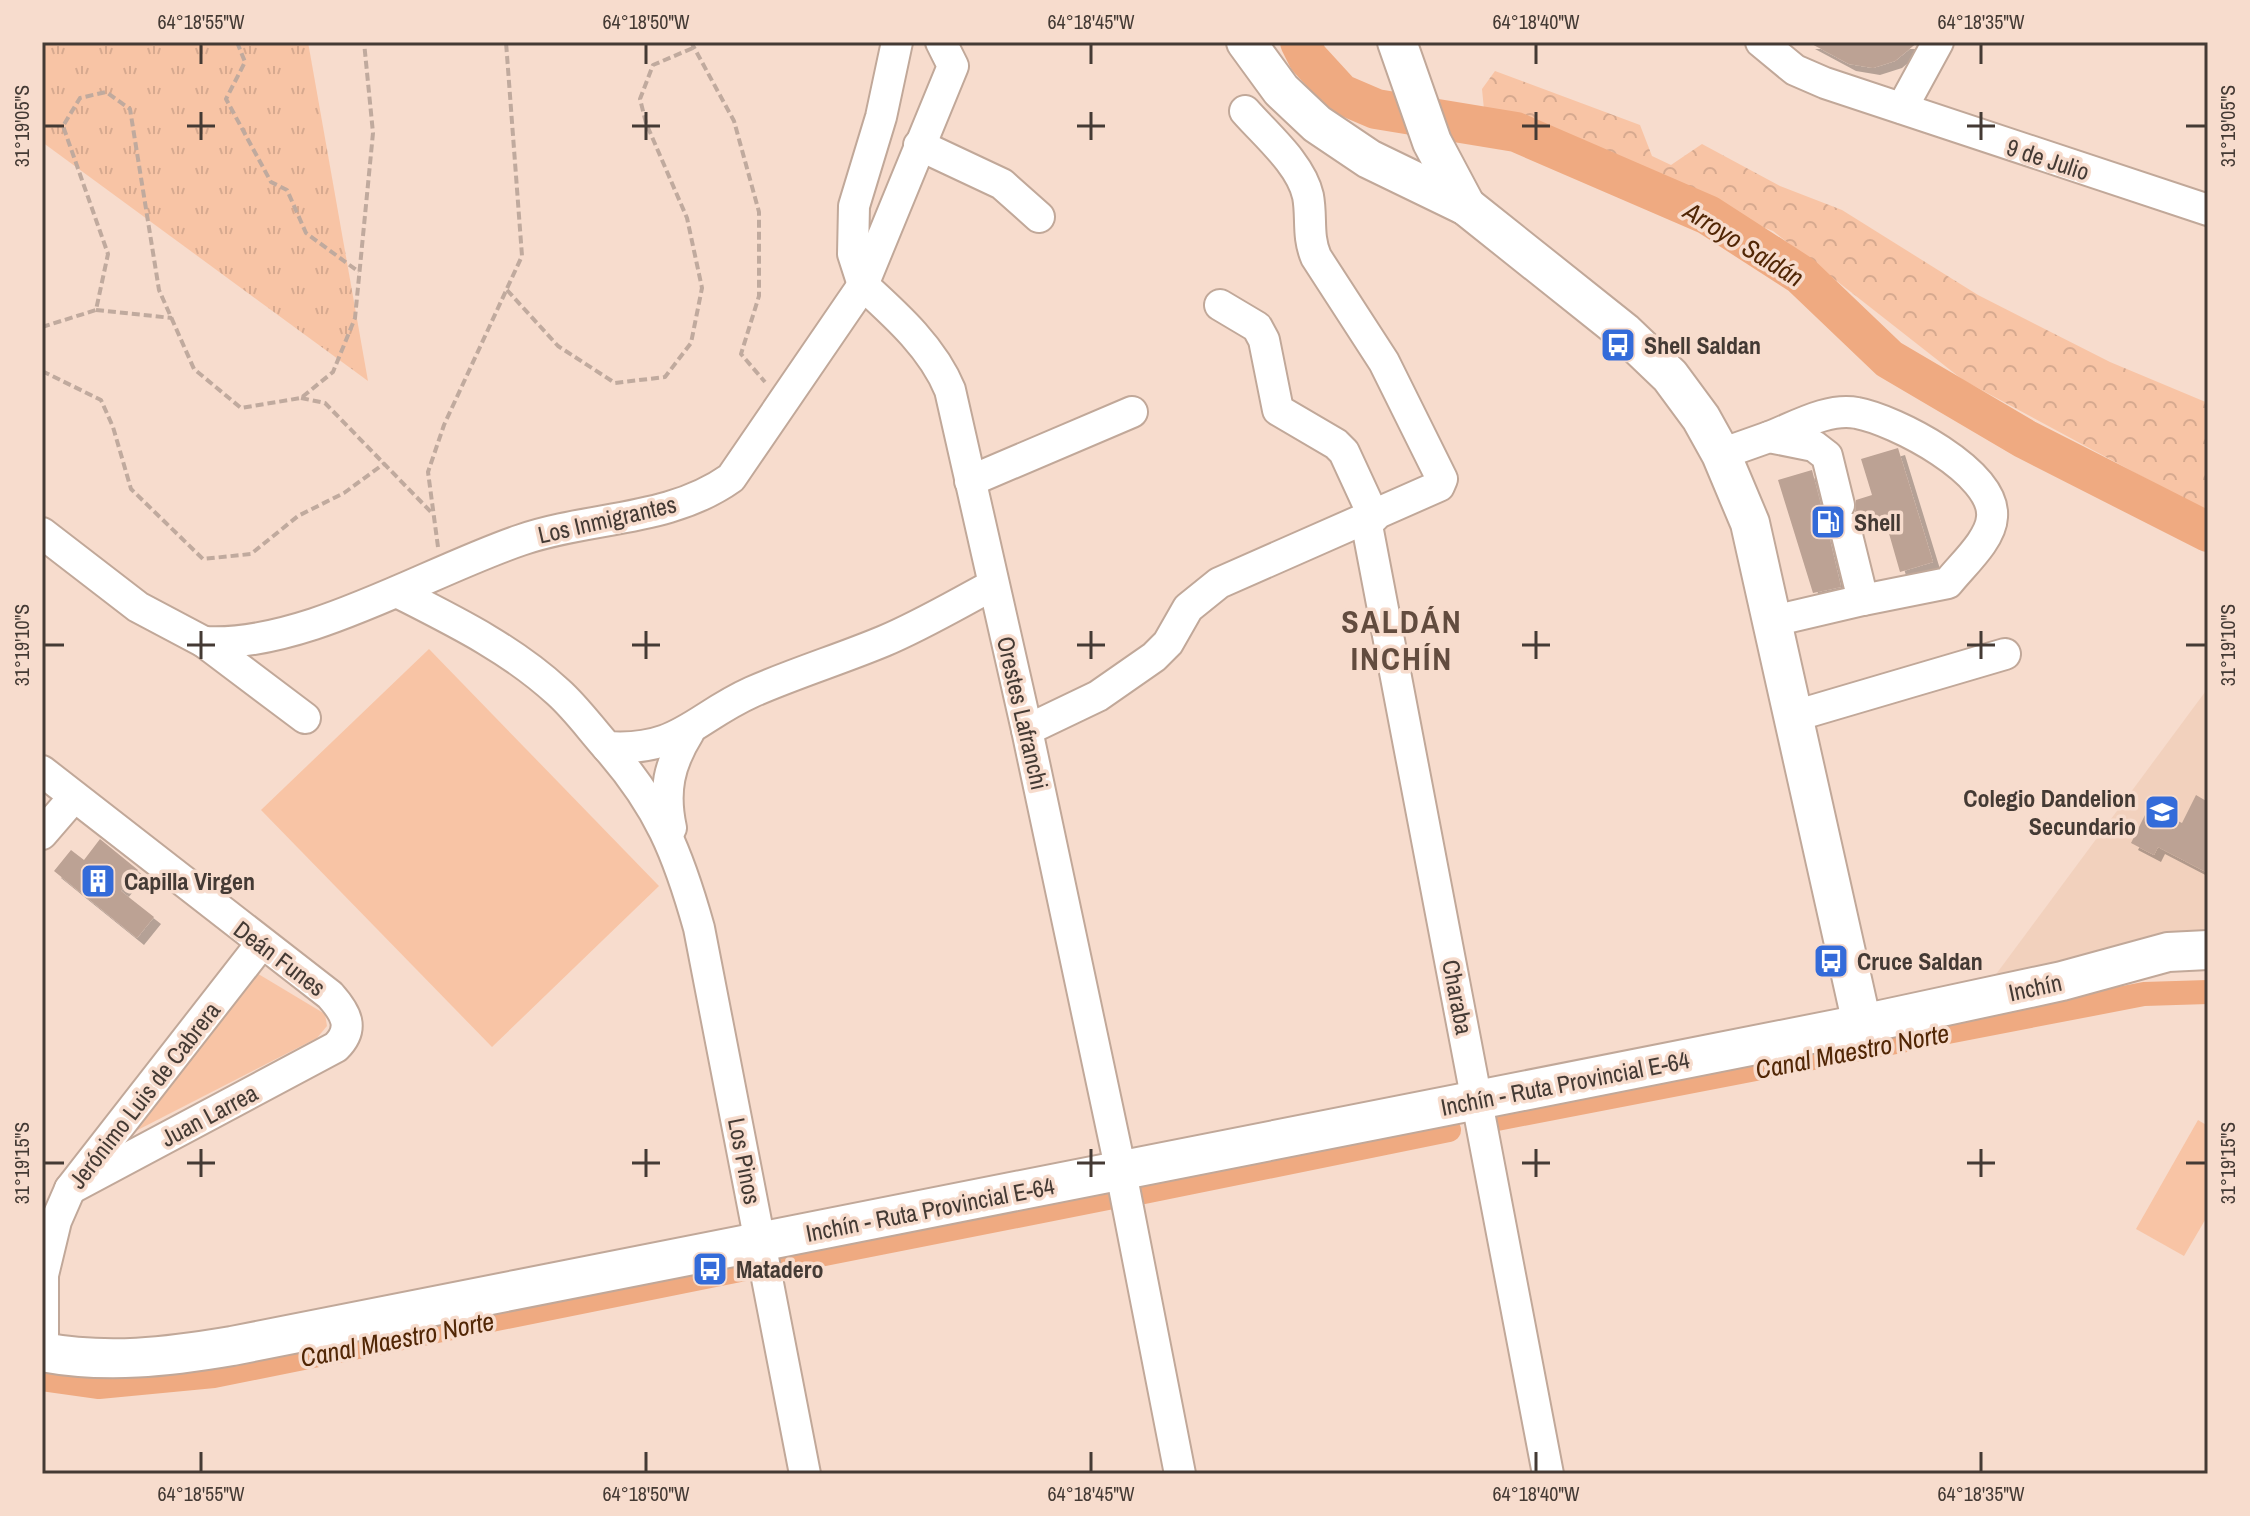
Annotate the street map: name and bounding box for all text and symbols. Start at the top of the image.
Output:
text: 64°18'55"W [157,8,245,35]
text: 64°18'50"W [602,8,690,35]
text: 64°18'45"W [1047,8,1135,35]
text: 64°18'40"W [1492,8,1580,35]
text: 64°18'35"W [1937,8,2025,35]
text: 31°19'05"S [8,85,35,167]
text: 31°19'05"S [2214,85,2241,167]
street label: 9 de Julio [2002,131,2094,187]
water label: Arroyo Saldán [1677,193,1811,295]
bus stop icon: Shell Saldan [1599,326,1637,364]
place label: Shell Saldan [1644,329,1761,361]
street label: Los Inmigrantes [535,488,679,550]
fuel station icon: Shell [1809,503,1847,541]
place label: Shell [1854,506,1901,538]
district label: SALDÁN INCHÍN [1341,600,1463,680]
text: 31°19'10"S [8,604,35,686]
text: 31°19'10"S [2214,604,2241,686]
street label: Orestes Lafranchi [990,633,1056,793]
place label: Colegio Dandelion Secundario [1963,782,2136,842]
school or university icon: Colegio Dandelion Secundario [2143,793,2181,831]
building icon: Capilla Virgen [79,862,117,900]
place label: Capilla Virgen [124,865,255,897]
street label: Deán Funes [228,913,332,1003]
bus stop icon: Cruce Saldan [1812,942,1850,980]
place label: Cruce Saldan [1857,945,1983,977]
street label: Charaba [1435,957,1481,1037]
street label: Inchín [2005,966,2065,1008]
street label: Jerónimo Luis de Cabrera [61,995,227,1195]
water label: Canal Maestro Norte [1752,1015,1952,1087]
street label: Inchín - Ruta Provincial E-64 [1438,1043,1692,1123]
street label: Juan Larrea [155,1076,263,1154]
street label: Los Pinos [721,1115,769,1207]
text: 31°19'15"S [8,1122,35,1204]
text: 31°19'15"S [2214,1122,2241,1204]
street label: Inchín - Ruta Provincial E-64 [803,1169,1057,1249]
bus stop icon: Matadero [691,1250,729,1288]
place label: Matadero [736,1253,823,1285]
water label: Canal Maestro Norte [297,1303,497,1375]
text: 64°18'55"W [157,1480,245,1507]
text: 64°18'50"W [602,1480,690,1507]
text: 64°18'45"W [1047,1480,1135,1507]
text: 64°18'40"W [1492,1480,1580,1507]
text: 64°18'35"W [1937,1480,2025,1507]

